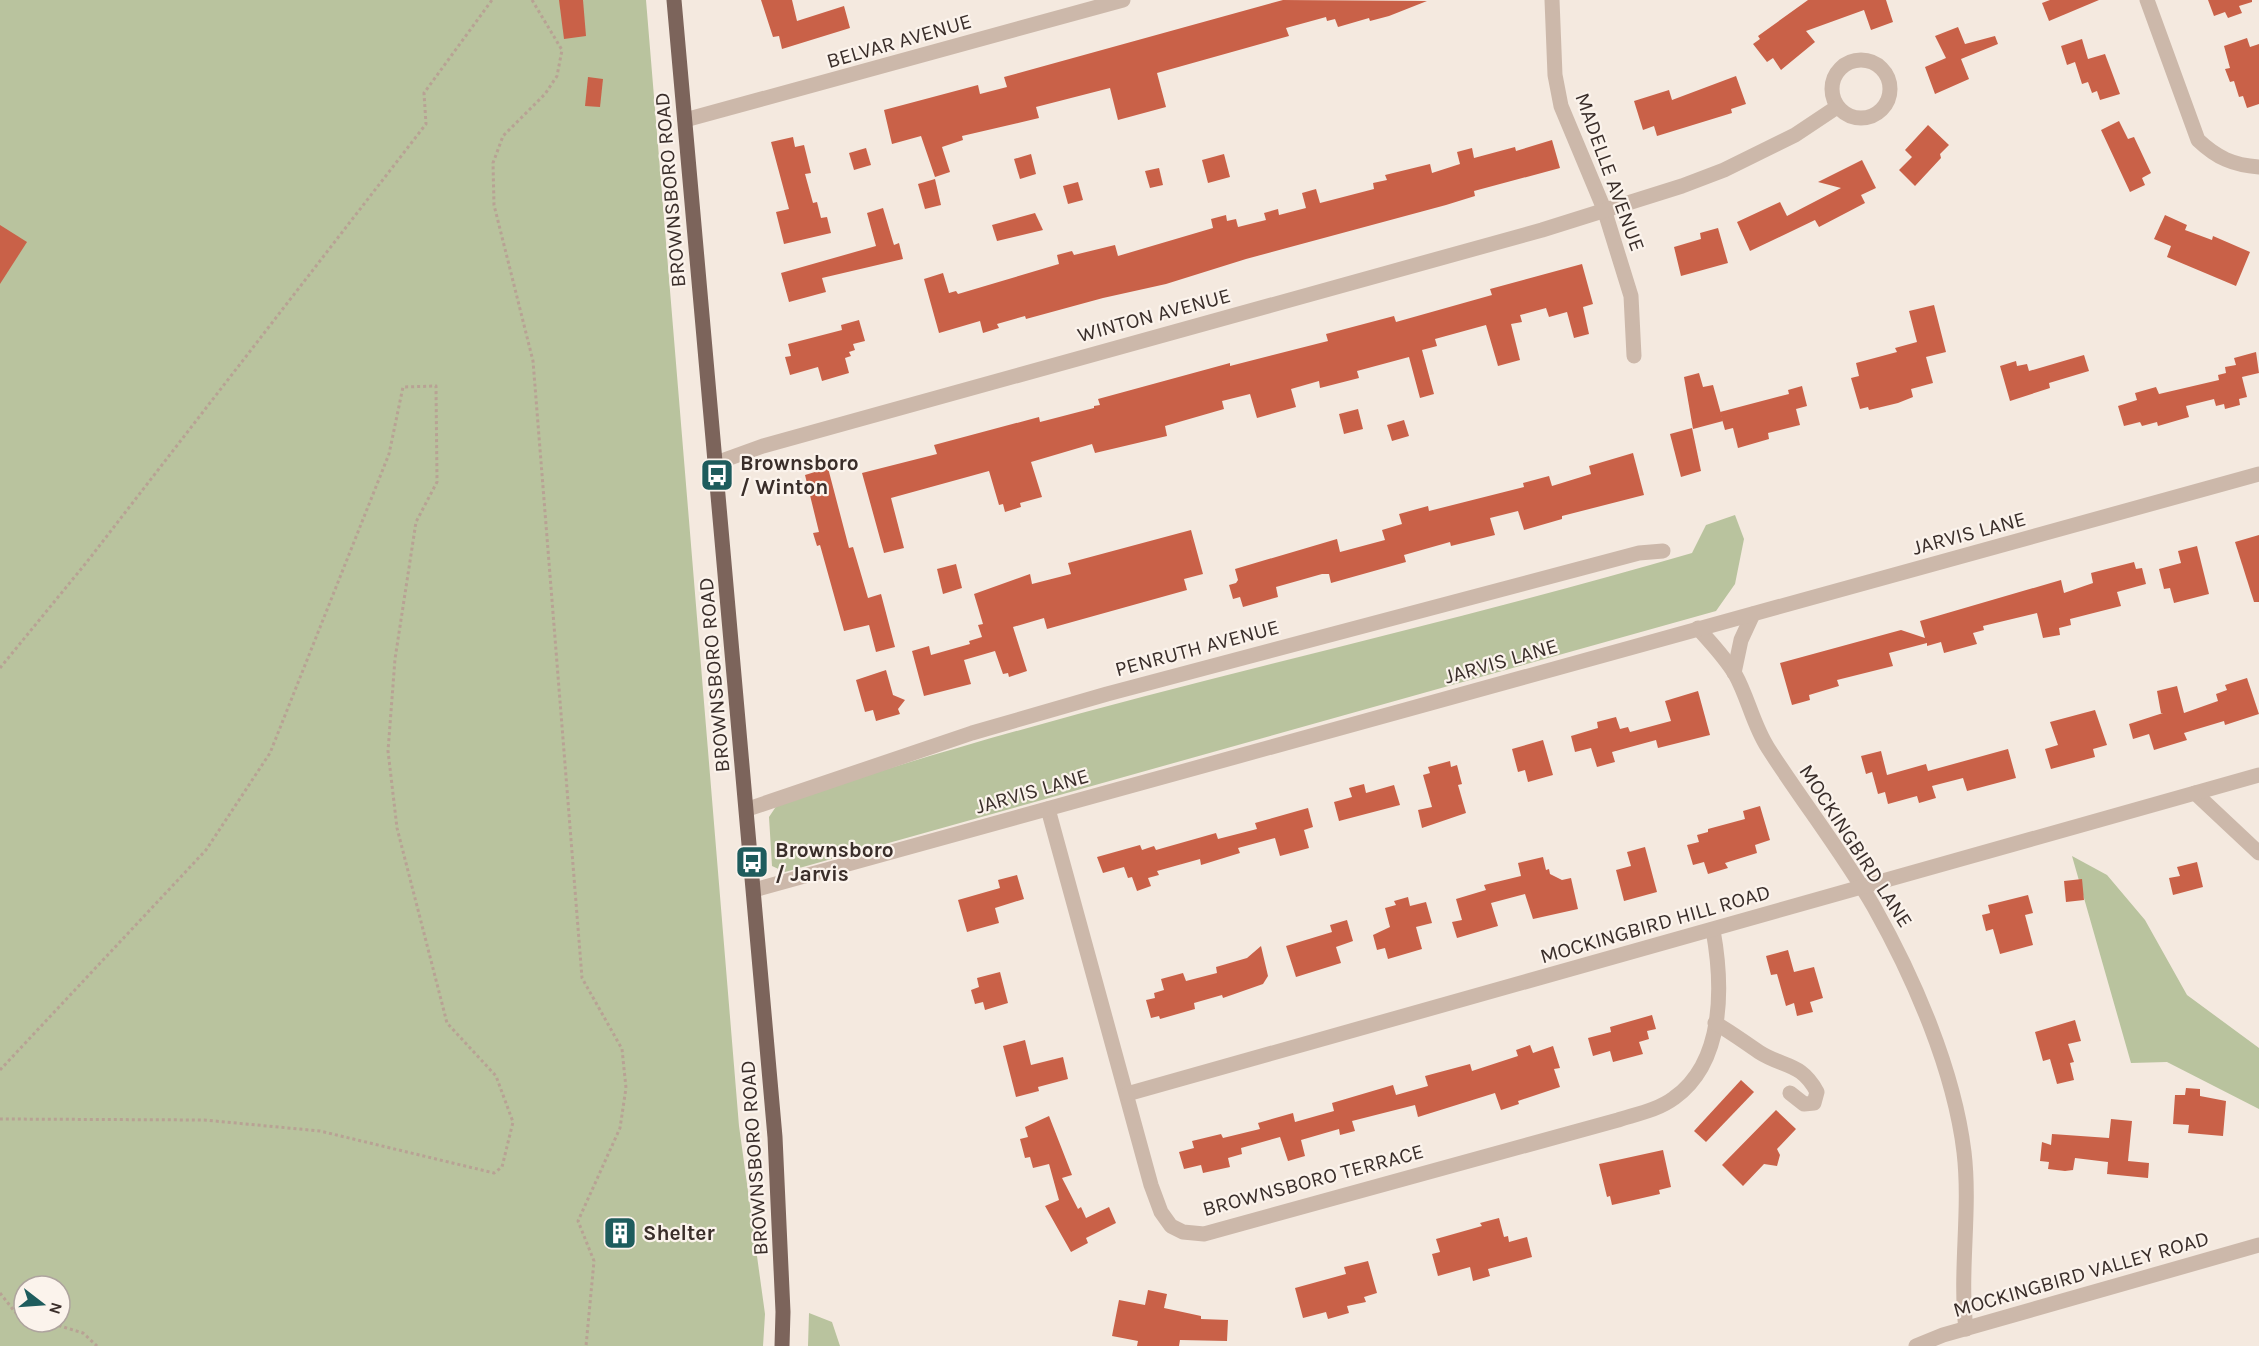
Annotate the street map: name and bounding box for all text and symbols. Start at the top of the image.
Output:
street label: BELVAR AVENUE [824,9,974,73]
street label: MADELLE AVENUE [1570,89,1650,255]
street label: BROWNSBORO ROAD [650,91,690,289]
street label: WINTON AVENUE [1075,283,1233,347]
place label: Brownsboro / Winton [740,451,859,499]
bus stop icon: Brownsboro / Winton [699,457,735,493]
street label: JARVIS LANE [1909,506,2029,560]
street label: BROWNSBORO ROAD [694,576,734,774]
street label: PENRUTH AVENUE [1112,615,1282,681]
street label: JARVIS LANE [1442,633,1560,689]
street label: MOCKINGBIRD LANE [1794,760,1918,932]
street label: JARVIS LANE [973,763,1091,819]
place label: Brownsboro / Jarvis [775,838,894,886]
bus stop icon: Brownsboro / Jarvis [734,844,770,880]
street label: MOCKINGBIRD HILL ROAD [1537,880,1773,968]
street label: BROWNSBORO ROAD [735,1060,773,1256]
street label: BROWNSBORO TERRACE [1200,1139,1426,1221]
building icon: Shelter [602,1215,638,1251]
place label: Shelter [643,1221,715,1245]
street label: MOCKINGBIRD VALLEY ROAD [1950,1226,2212,1322]
north arrow [12,1274,72,1334]
text: N [45,1300,67,1317]

